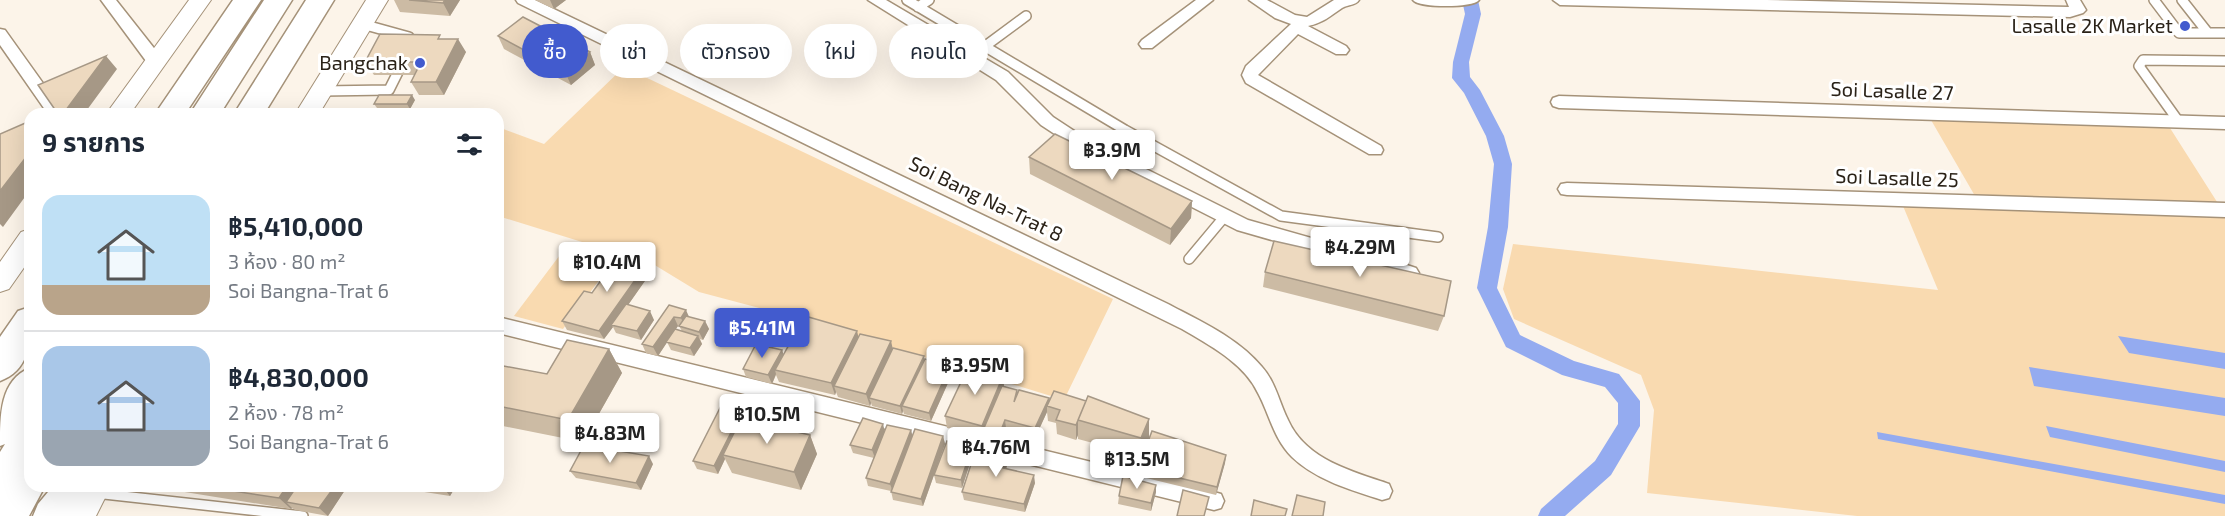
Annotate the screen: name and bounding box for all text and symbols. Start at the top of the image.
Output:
place label: Lasalle 2K Market [2011,13,2173,37]
marker: Lasalle 2K Market [2178,19,2192,33]
chip: ซื้อ [522,24,588,78]
chip: เช่า [600,24,668,78]
chip: ตัวกรอง [680,24,792,78]
chip: ใหม่ [804,24,877,78]
chip: คอนโด [889,24,988,78]
place label: Bangchak [319,50,408,74]
marker: Bangchak [413,56,427,70]
street label: Soi Lasalle 27 [1830,76,1954,104]
text: 9 รายการ [42,126,145,157]
icon: filters [453,128,486,161]
pin: ฿3.9M [1070,130,1154,181]
text: ฿3.9M [1083,137,1141,161]
street label: Soi Bang Na-Trat 8 [905,150,1067,246]
street label: Soi Lasalle 25 [1835,163,1959,191]
text: ฿5,410,000 [228,210,363,241]
icon: home [90,219,162,291]
pin: ฿4.29M [1311,227,1409,278]
text: ฿4.29M [1325,234,1395,258]
pin: ฿10.4M [558,242,656,293]
text: 3 ห้อง · 80 m² [228,249,346,273]
text: ฿10.4M [573,249,641,273]
text: Soi Bangna-Trat 6 [228,278,389,302]
pin: ฿5.41M [713,308,811,359]
text: ฿5.41M [728,315,796,339]
pin: ฿3.95M [926,345,1024,396]
text: ฿3.95M [941,352,1009,376]
text: ฿4,830,000 [228,361,369,392]
icon: home [90,370,162,442]
pin: ฿10.5M [718,394,816,445]
text: 2 ห้อง · 78 m² [228,400,344,424]
text: ฿10.5M [733,401,801,425]
pin: ฿4.83M [561,413,659,464]
text: ฿4.83M [574,420,646,444]
pin: ฿4.76M [947,427,1045,478]
text: Soi Bangna-Trat 6 [228,429,389,453]
text: ฿4.76M [961,434,1031,458]
pin: ฿13.5M [1088,439,1186,490]
text: ฿13.5M [1104,446,1170,470]

